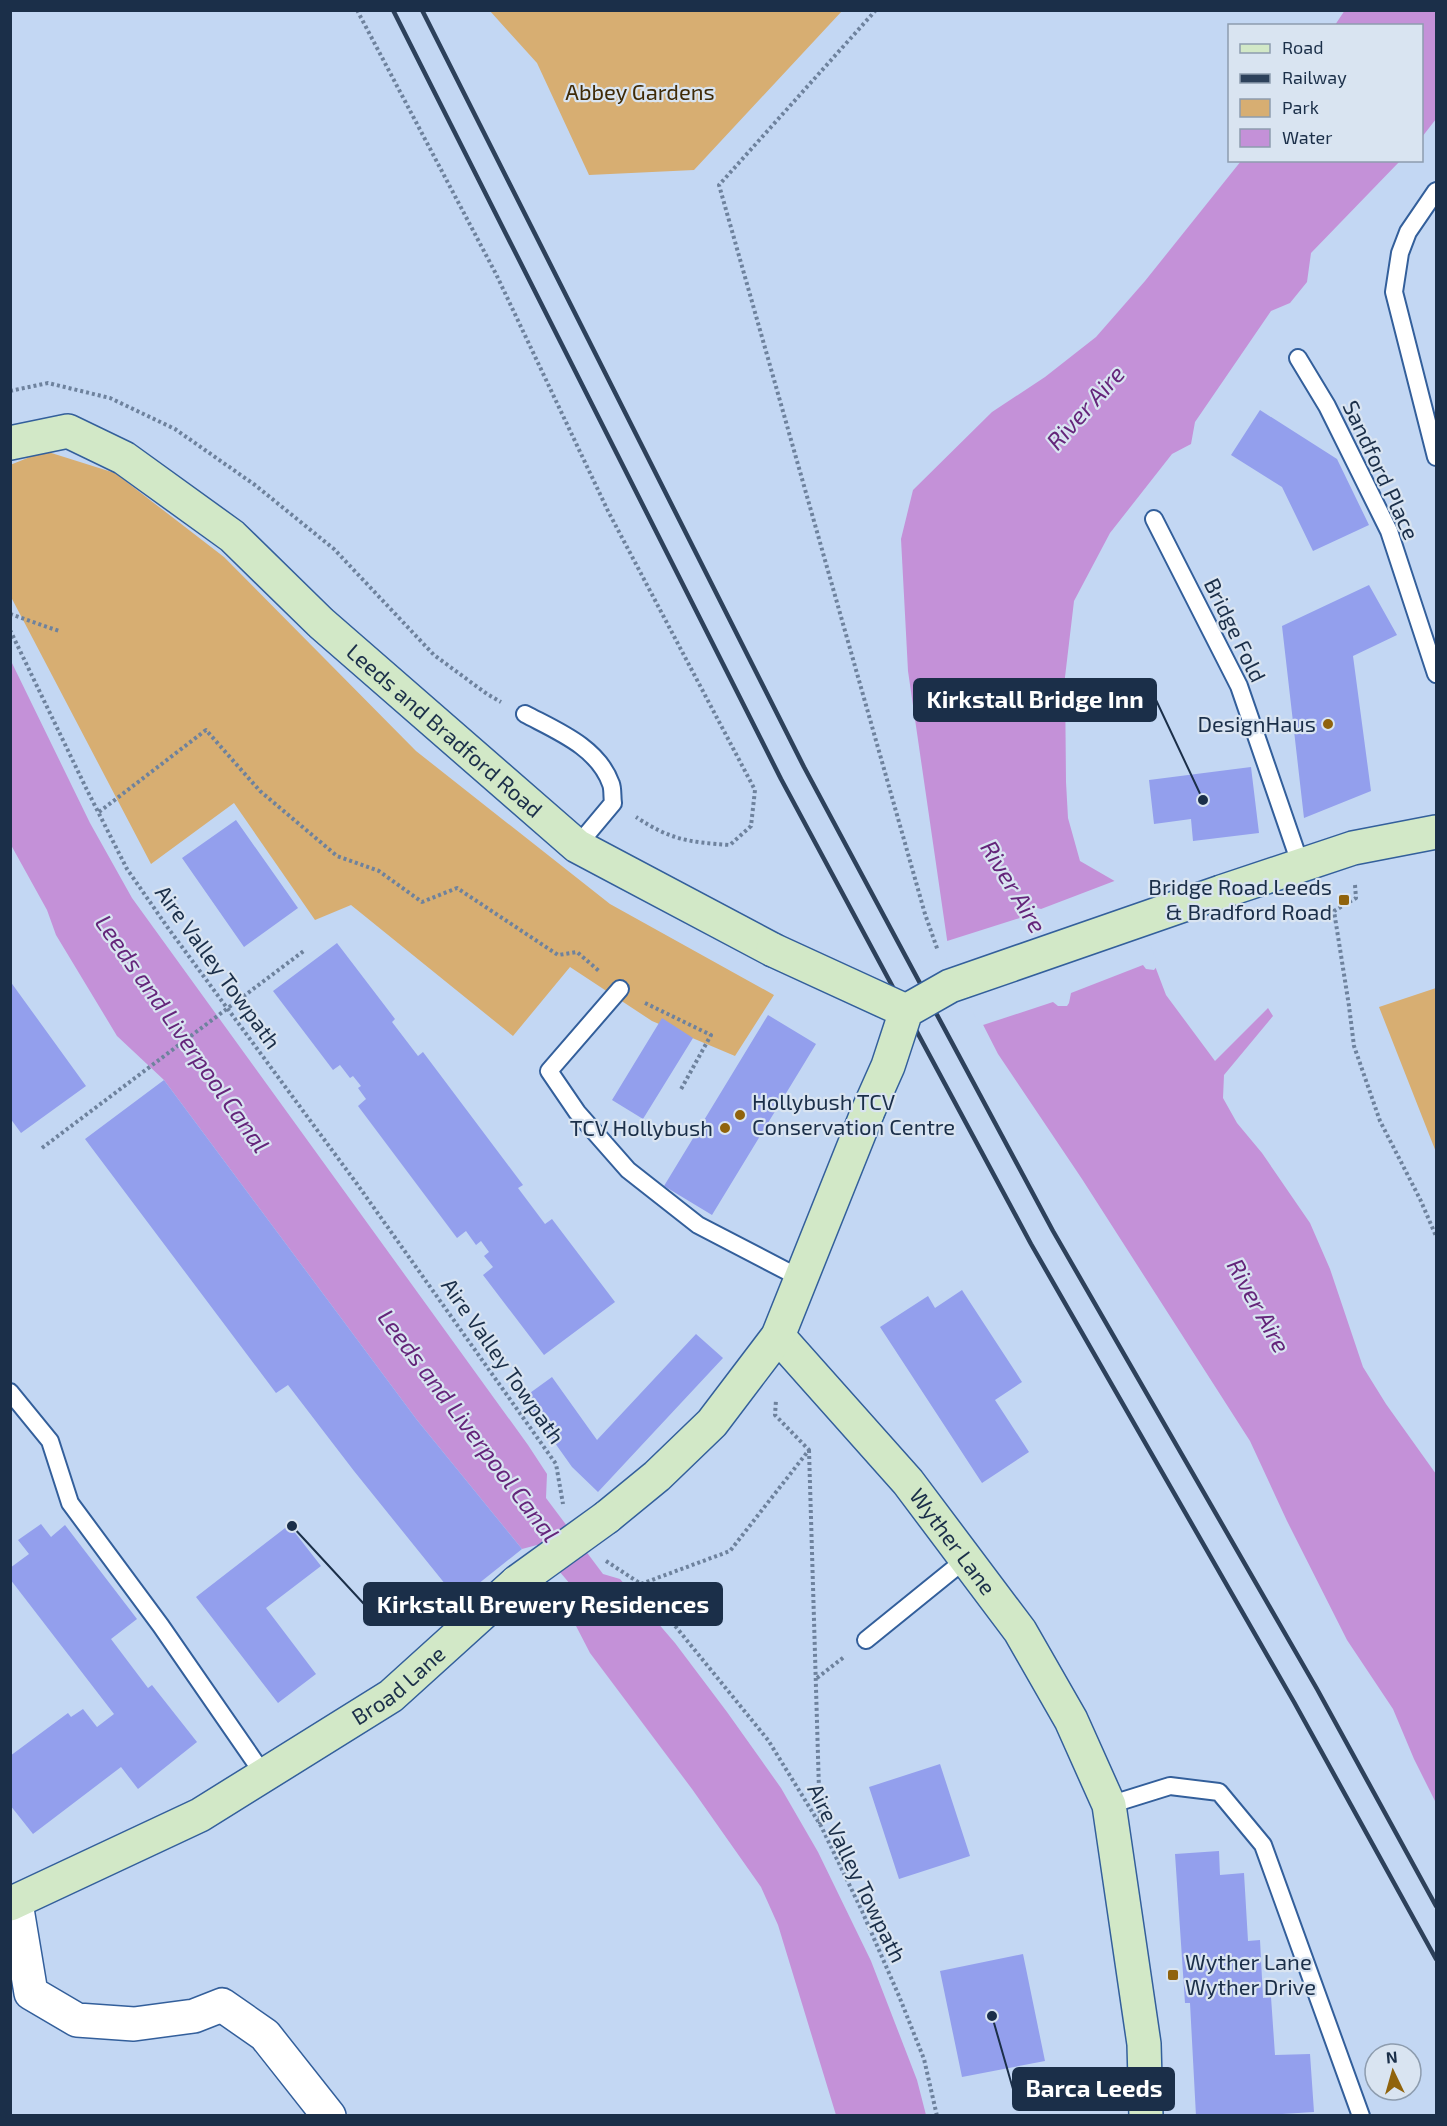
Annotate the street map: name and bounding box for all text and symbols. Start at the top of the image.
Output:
legend [1228,24,1423,162]
text: Road [1282,36,1323,58]
text: Railway [1282,66,1347,88]
park label: Abbey Gardens [565,78,715,104]
text: Park [1282,96,1319,118]
text: Water [1282,126,1332,148]
water label: River Aire [1040,359,1130,455]
street label: Sandford Place [1338,396,1426,543]
street label: Bridge Fold [1200,573,1272,686]
street label: Leeds and Bradford Road [342,638,548,822]
callout: Kirkstall Bridge Inn [914,679,1156,721]
text: Kirkstall Bridge Inn [926,684,1144,713]
place label: DesignHaus [1197,710,1316,736]
marker: DesignHaus [1321,717,1335,731]
water label: River Aire [975,835,1053,938]
place label: Bridge Road Leeds & Bradford Road [1148,873,1332,924]
street label: Aire Valley Towpath [151,879,287,1053]
marker: Bridge Road Leeds & Bradford Road [1337,893,1351,907]
water label: Leeds and Liverpool Canal [90,909,276,1158]
place label: Hollybush TCV Conservation Centre [752,1088,955,1139]
marker: Hollybush TCV Conservation Centre [733,1108,747,1122]
place label: TCV Hollybush [570,1114,713,1140]
marker: TCV Hollybush [718,1121,732,1135]
water label: River Aire [1222,1253,1297,1358]
street label: Aire Valley Towpath [437,1273,571,1448]
water label: Leeds and Liverpool Canal [372,1303,566,1547]
street label: Wyther Lane [905,1482,1002,1599]
callout: Kirkstall Brewery Residences [364,1583,722,1625]
text: Kirkstall Brewery Residences [377,1589,709,1618]
street label: Broad Lane [346,1640,450,1729]
street label: Aire Valley Towpath [803,1779,913,1966]
place label: Wyther Lane Wyther Drive [1185,1948,1316,1999]
marker: Wyther Lane Wyther Drive [1166,1968,1180,1982]
north arrow [1363,2042,1423,2102]
text: N [1385,2047,1398,2067]
callout: Barca Leeds [1013,2068,1174,2110]
text: Barca Leeds [1025,2073,1163,2102]

